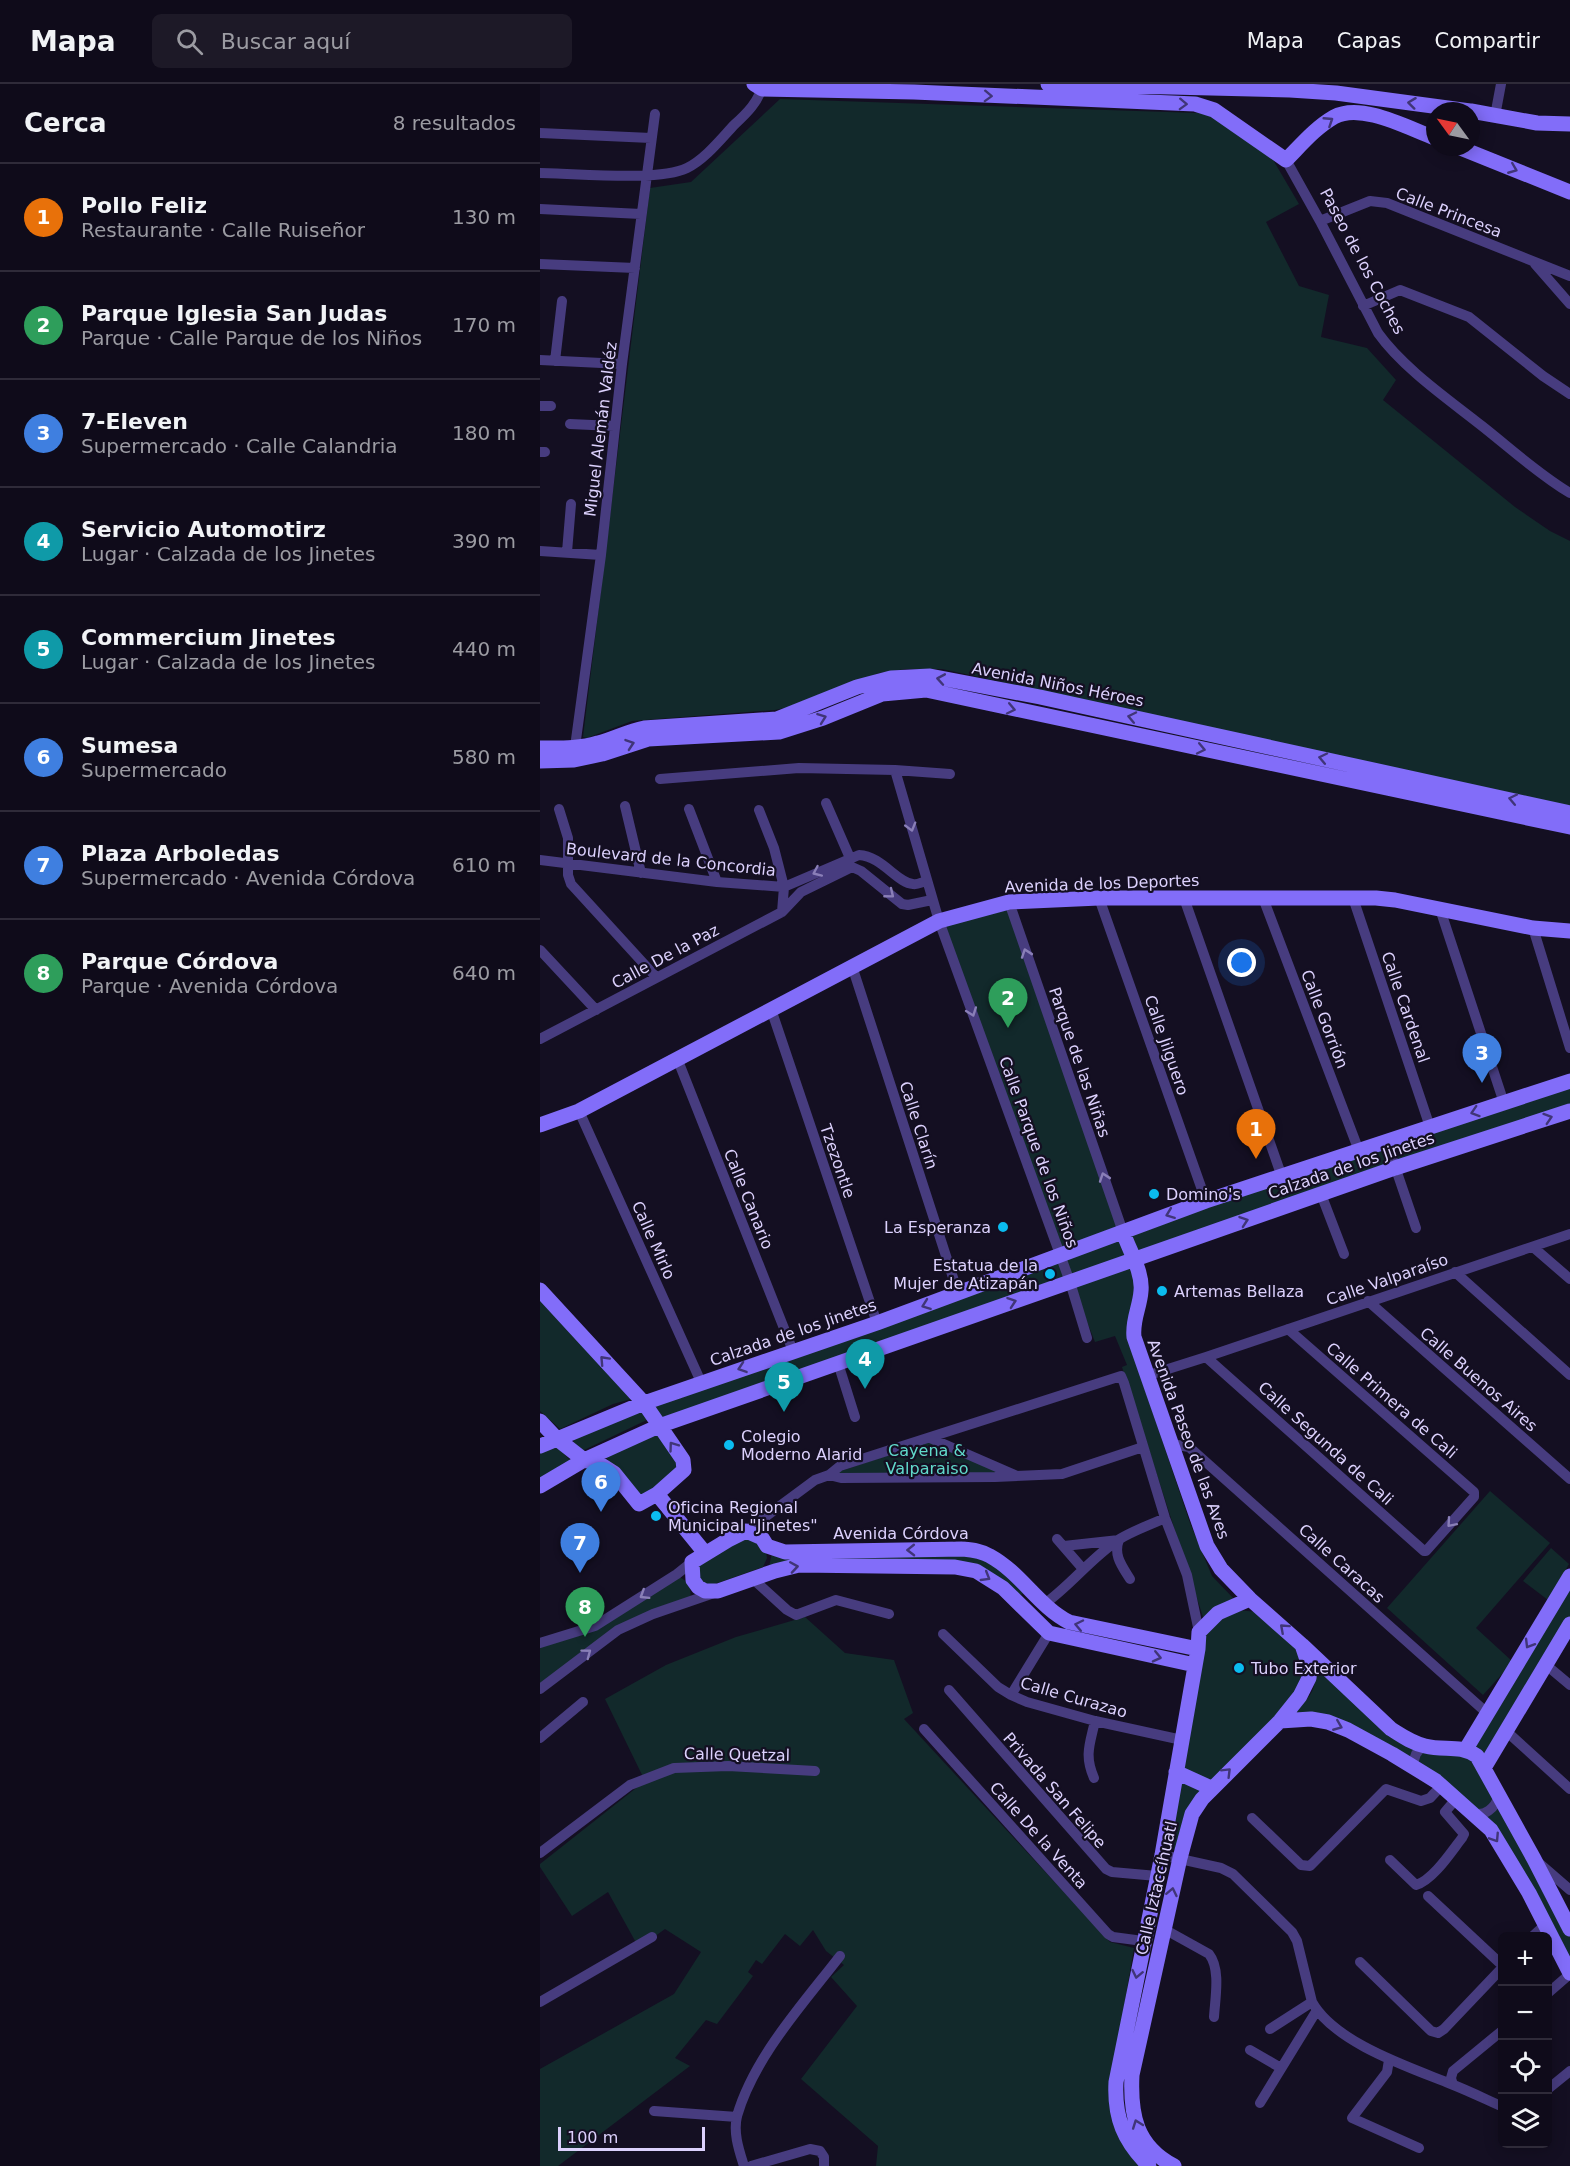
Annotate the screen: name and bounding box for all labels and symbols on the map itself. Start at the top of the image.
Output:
one-way arrow [984,89,993,102]
one-way arrow [1178,97,1187,110]
one-way arrow [1407,97,1416,109]
north arrow [1426,102,1480,156]
one-way arrow [1322,117,1333,128]
one-way arrow [1506,162,1517,174]
street label: Calle Princesa [1393,184,1505,241]
street label: Paseo de los Coches [1316,185,1409,337]
street label: Miguel Alemán Valdéz [580,340,621,518]
street label: Avenida Niños Héroes [970,658,1146,710]
one-way arrow [936,673,945,685]
one-way arrow [1005,701,1015,714]
one-way arrow [1127,711,1137,724]
one-way arrow [816,712,827,725]
one-way arrow [625,739,635,752]
one-way arrow [1196,742,1206,755]
one-way arrow [1318,752,1328,765]
one-way arrow [1508,793,1518,806]
one-way arrow [904,821,916,832]
street label: Boulevard de la Concordia [565,839,777,880]
one-way arrow [813,865,824,877]
street label: Avenida de los Deportes [1004,871,1200,896]
one-way arrow [883,887,894,898]
street label: Calle De la Paz [608,920,722,993]
one-way arrow [1021,948,1034,959]
your location [1227,948,1256,977]
street label: Calle Cardenal [1378,949,1433,1065]
street label: Calle Gorrión [1297,967,1352,1071]
pin: 2 [988,978,1028,1028]
street label: Parque de las Niñas [1045,985,1114,1140]
street label: Calle Jilguero [1141,993,1193,1098]
one-way arrow [964,1006,977,1017]
pin: 3 [1462,1034,1502,1083]
street label: Calle Parque de los Niños [995,1054,1082,1251]
street label: Calle Clarín [895,1079,942,1172]
one-way arrow [1470,1105,1481,1118]
pin: 1 [1236,1110,1276,1159]
one-way arrow [1542,1113,1553,1126]
street label: Tzezontle [816,1121,859,1201]
street label: Calzada de los Jinetes [1265,1128,1437,1203]
street label: Calle Canario [720,1146,777,1252]
one-way arrow [1098,1172,1111,1183]
place label: Domino's [1166,1185,1241,1204]
marker: Domino's [1147,1187,1161,1201]
street label: Calle Mirlo [628,1198,679,1282]
one-way arrow [1165,1207,1176,1220]
one-way arrow [1238,1216,1249,1229]
place label: La Esperanza [884,1218,991,1237]
marker: La Esperanza [996,1220,1010,1234]
street label: Calle Valparaíso [1324,1250,1451,1309]
place label: Estatua de la Mujer de Atizapán [893,1256,1038,1293]
marker: Estatua de la Mujer de Atizapán [1043,1267,1057,1281]
place label: Artemas Bellaza [1174,1282,1304,1301]
marker: Artemas Bellaza [1155,1284,1169,1298]
street label: Calzada de los Jinetes [707,1295,879,1370]
one-way arrow [1006,1297,1016,1310]
one-way arrow [922,1298,933,1310]
street label: Calle Buenos Aires [1416,1323,1541,1435]
street label: Avenida Paseo de las Aves [1143,1337,1234,1542]
street label: Calle Primera de Cali [1322,1338,1461,1462]
pin: 4 [846,1340,884,1389]
one-way arrow [600,1356,611,1366]
one-way arrow [737,1361,748,1374]
pin: 5 [764,1362,804,1412]
street label: Calle Segunda de Cali [1254,1378,1397,1509]
place label: Colegio Moderno Alarid [741,1427,862,1464]
marker: Colegio Moderno Alarid [722,1438,736,1452]
one-way arrow [670,1441,681,1452]
park label: Cayena & Valparaiso [886,1441,968,1478]
pin: 6 [582,1462,620,1512]
place label: Oficina Regional Municipal "Jinetes" [668,1498,818,1535]
marker: Oficina Regional Municipal "Jinetes" [649,1509,663,1523]
one-way arrow [1447,1516,1458,1527]
street label: Calle Caracas [1295,1520,1389,1607]
pin: 7 [560,1524,600,1573]
street label: Avenida Córdova [833,1524,969,1543]
one-way arrow [906,1543,915,1556]
one-way arrow [788,1561,798,1574]
one-way arrow [980,1570,990,1582]
pin: 8 [566,1588,604,1637]
one-way arrow [640,1588,650,1600]
one-way arrow [1074,1619,1084,1632]
one-way arrow [1280,1624,1291,1635]
one-way arrow [1525,1638,1536,1648]
one-way arrow [1152,1649,1162,1662]
one-way arrow [580,1650,591,1661]
place label: Tubo Exterior [1250,1659,1357,1678]
marker: Tubo Exterior [1232,1661,1246,1675]
street label: Calle Curazao [1018,1673,1130,1722]
one-way arrow [1331,1719,1342,1731]
street label: Privada San Felipe [999,1729,1110,1852]
street label: Calle Quetzal [684,1744,790,1765]
one-way arrow [1220,1768,1230,1779]
street label: Calle De la Venta [986,1778,1092,1893]
street label: Calle Iztaccíhuatl [1132,1819,1181,1957]
one-way arrow [1488,1831,1499,1842]
one-way arrow [1165,1887,1178,1897]
one-way arrow [1131,1968,1144,1978]
one-way arrow [1131,2119,1144,2129]
scale bar [558,2124,705,2152]

